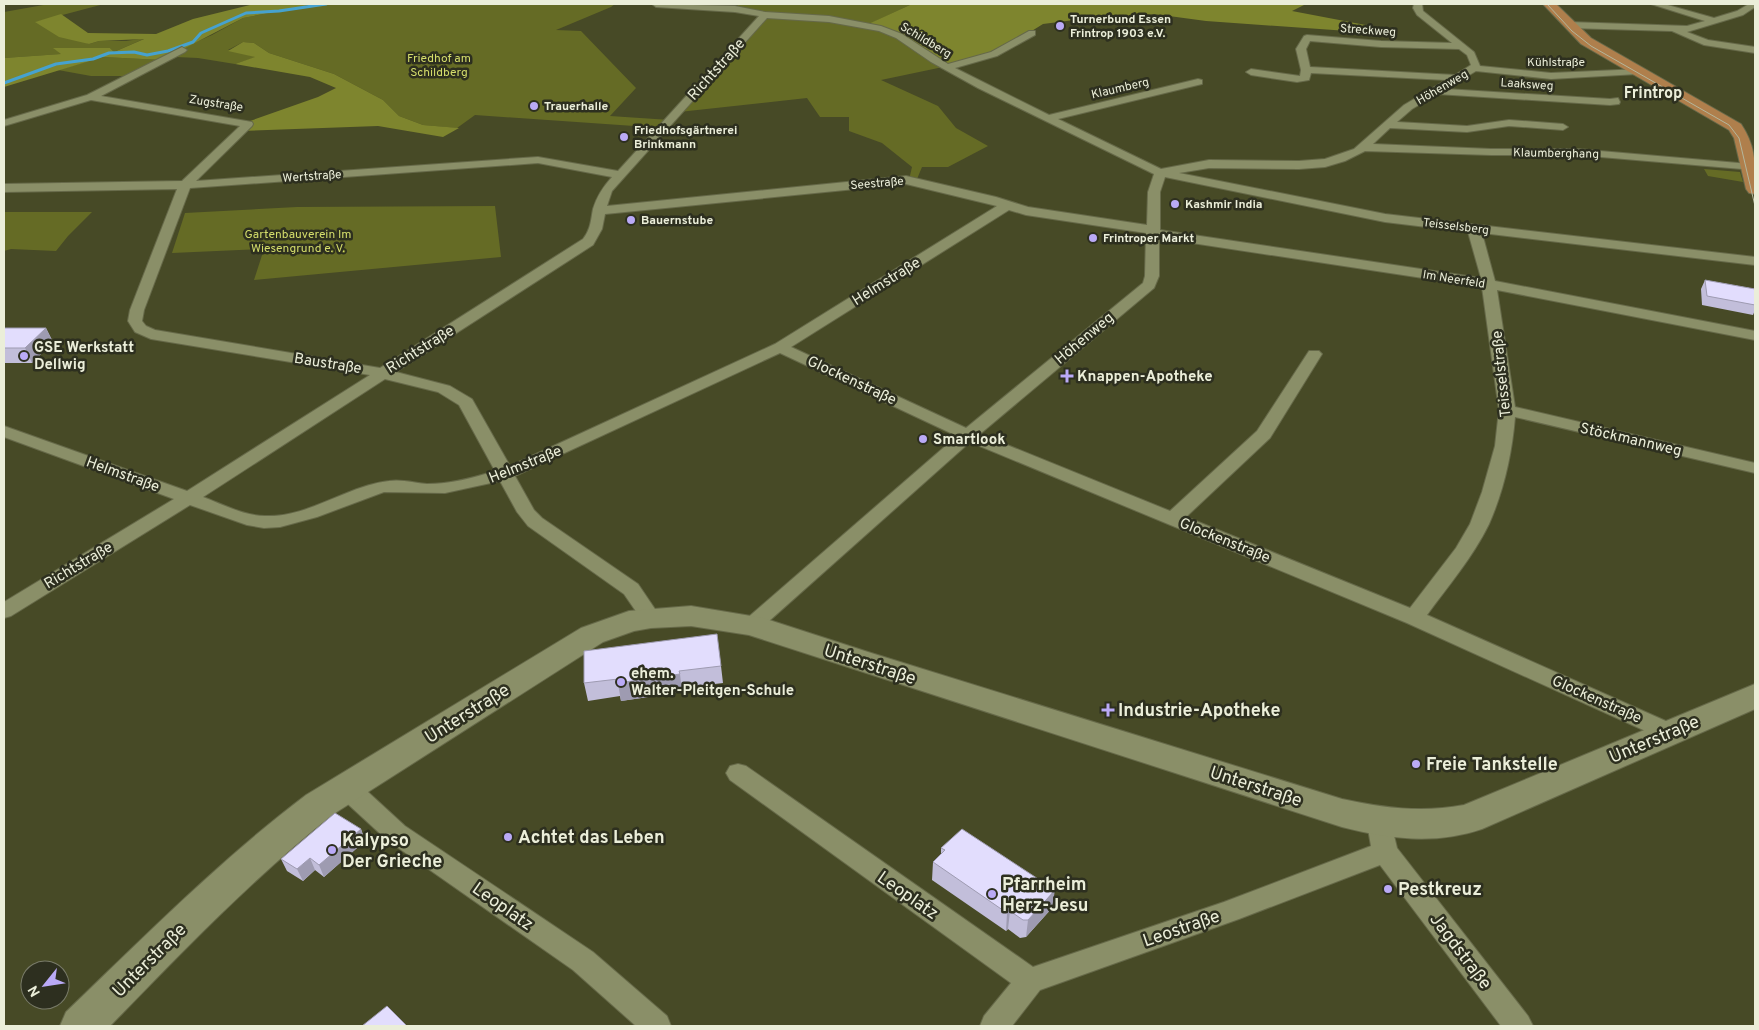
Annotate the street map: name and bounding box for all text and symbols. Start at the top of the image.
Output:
place label: Turnerbund Essen Frintrop 1903 e.V. [1070,12,1171,42]
street label: Schildberg [897,19,954,62]
marker: Turnerbund Essen Frintrop 1903 e.V. [1054,20,1066,32]
street label: Streckweg [1339,21,1397,41]
street label: Richtstraße [684,35,750,105]
park label: Friedhof am Schildberg [407,51,471,81]
street label: Kühlstraße [1527,55,1585,71]
street label: Höhenweg [1414,67,1471,109]
street label: Klaumberg [1090,75,1151,103]
street label: Laaksweg [1500,75,1554,95]
district label: Frintrop [1624,84,1682,104]
street label: Zugstraße [188,92,244,116]
place label: Trauerhalle [544,99,608,115]
marker: Trauerhalle [528,100,540,112]
place label: Friedhofsgärtnerei Brinkmann [634,123,737,153]
marker: Friedhofsgärtnerei Brinkmann [618,131,630,143]
street label: Klaumberghang [1513,145,1599,163]
street label: Wertstraße [282,167,342,187]
street label: Seestraße [850,174,904,194]
place label: Kashmir India [1185,197,1263,213]
marker: Kashmir India [1169,198,1181,210]
place label: Bauernstube [641,213,713,229]
marker: Bauernstube [625,214,637,226]
street label: Teisselsberg [1422,215,1490,239]
park label: Gartenbauverein Im Wiesengrund e. V. [244,227,352,257]
place label: Frintroper Markt [1103,231,1195,247]
marker: Frintroper Markt [1087,232,1099,244]
street label: Helmstraße [849,254,924,311]
street label: Im Neerfeld [1422,267,1486,293]
street label: Höhenweg [1052,309,1118,369]
street label: Richtstraße [383,322,458,379]
street label: Teisselstraße [1489,330,1516,418]
place label: GSE Werkstatt Dellwig [34,339,134,375]
marker: GSE Werkstatt Dellwig [18,350,30,362]
street label: Baustraße [293,350,363,379]
street label: Glockenstraße [804,352,899,410]
place label: Knappen-Apotheke [1077,368,1213,387]
marker: Knappen-Apotheke [1061,370,1073,382]
street label: Stöckmannweg [1578,420,1683,461]
place label: Smartlook [933,431,1006,450]
marker: Smartlook [917,433,929,445]
street label: Helmstraße [486,442,565,489]
street label: Helmstraße [83,453,162,497]
street label: Glockenstraße [1176,515,1273,568]
street label: Richtstraße [41,538,117,594]
street label: Unterstraße [820,640,919,691]
place label: ehem. Walter-Pleitgen-Schule [631,665,794,701]
street label: Glockenstraße [1549,672,1644,729]
marker: ehem. Walter-Pleitgen-Schule [615,676,627,688]
street label: Unterstraße [421,679,514,749]
place label: Industrie-Apotheke [1118,700,1281,723]
marker: Industrie-Apotheke [1102,704,1114,716]
street label: Unterstraße [1606,711,1703,770]
place label: Freie Tankstelle [1426,754,1558,777]
marker: Freie Tankstelle [1410,758,1422,770]
street label: Unterstraße [1206,762,1305,813]
place label: Achtet das Leben [518,827,665,850]
place label: Kalypso Der Grieche [342,830,442,874]
marker: Achtet das Leben [502,831,514,843]
marker: Kalypso Der Grieche [326,844,338,856]
street label: Leoplatz [872,867,942,926]
place label: Pfarrheim Herz-Jesu [1002,874,1088,918]
street label: Leoplatz [467,878,537,937]
place label: Pestkreuz [1398,879,1482,902]
marker: Pestkreuz [1382,883,1394,895]
marker: Pfarrheim Herz-Jesu [986,888,998,900]
street label: Leostraße [1140,906,1223,953]
street label: Jagdstraße [1424,909,1496,995]
street label: Unterstraße [108,919,192,1003]
north arrow [20,960,70,1010]
text: N [25,982,45,999]

